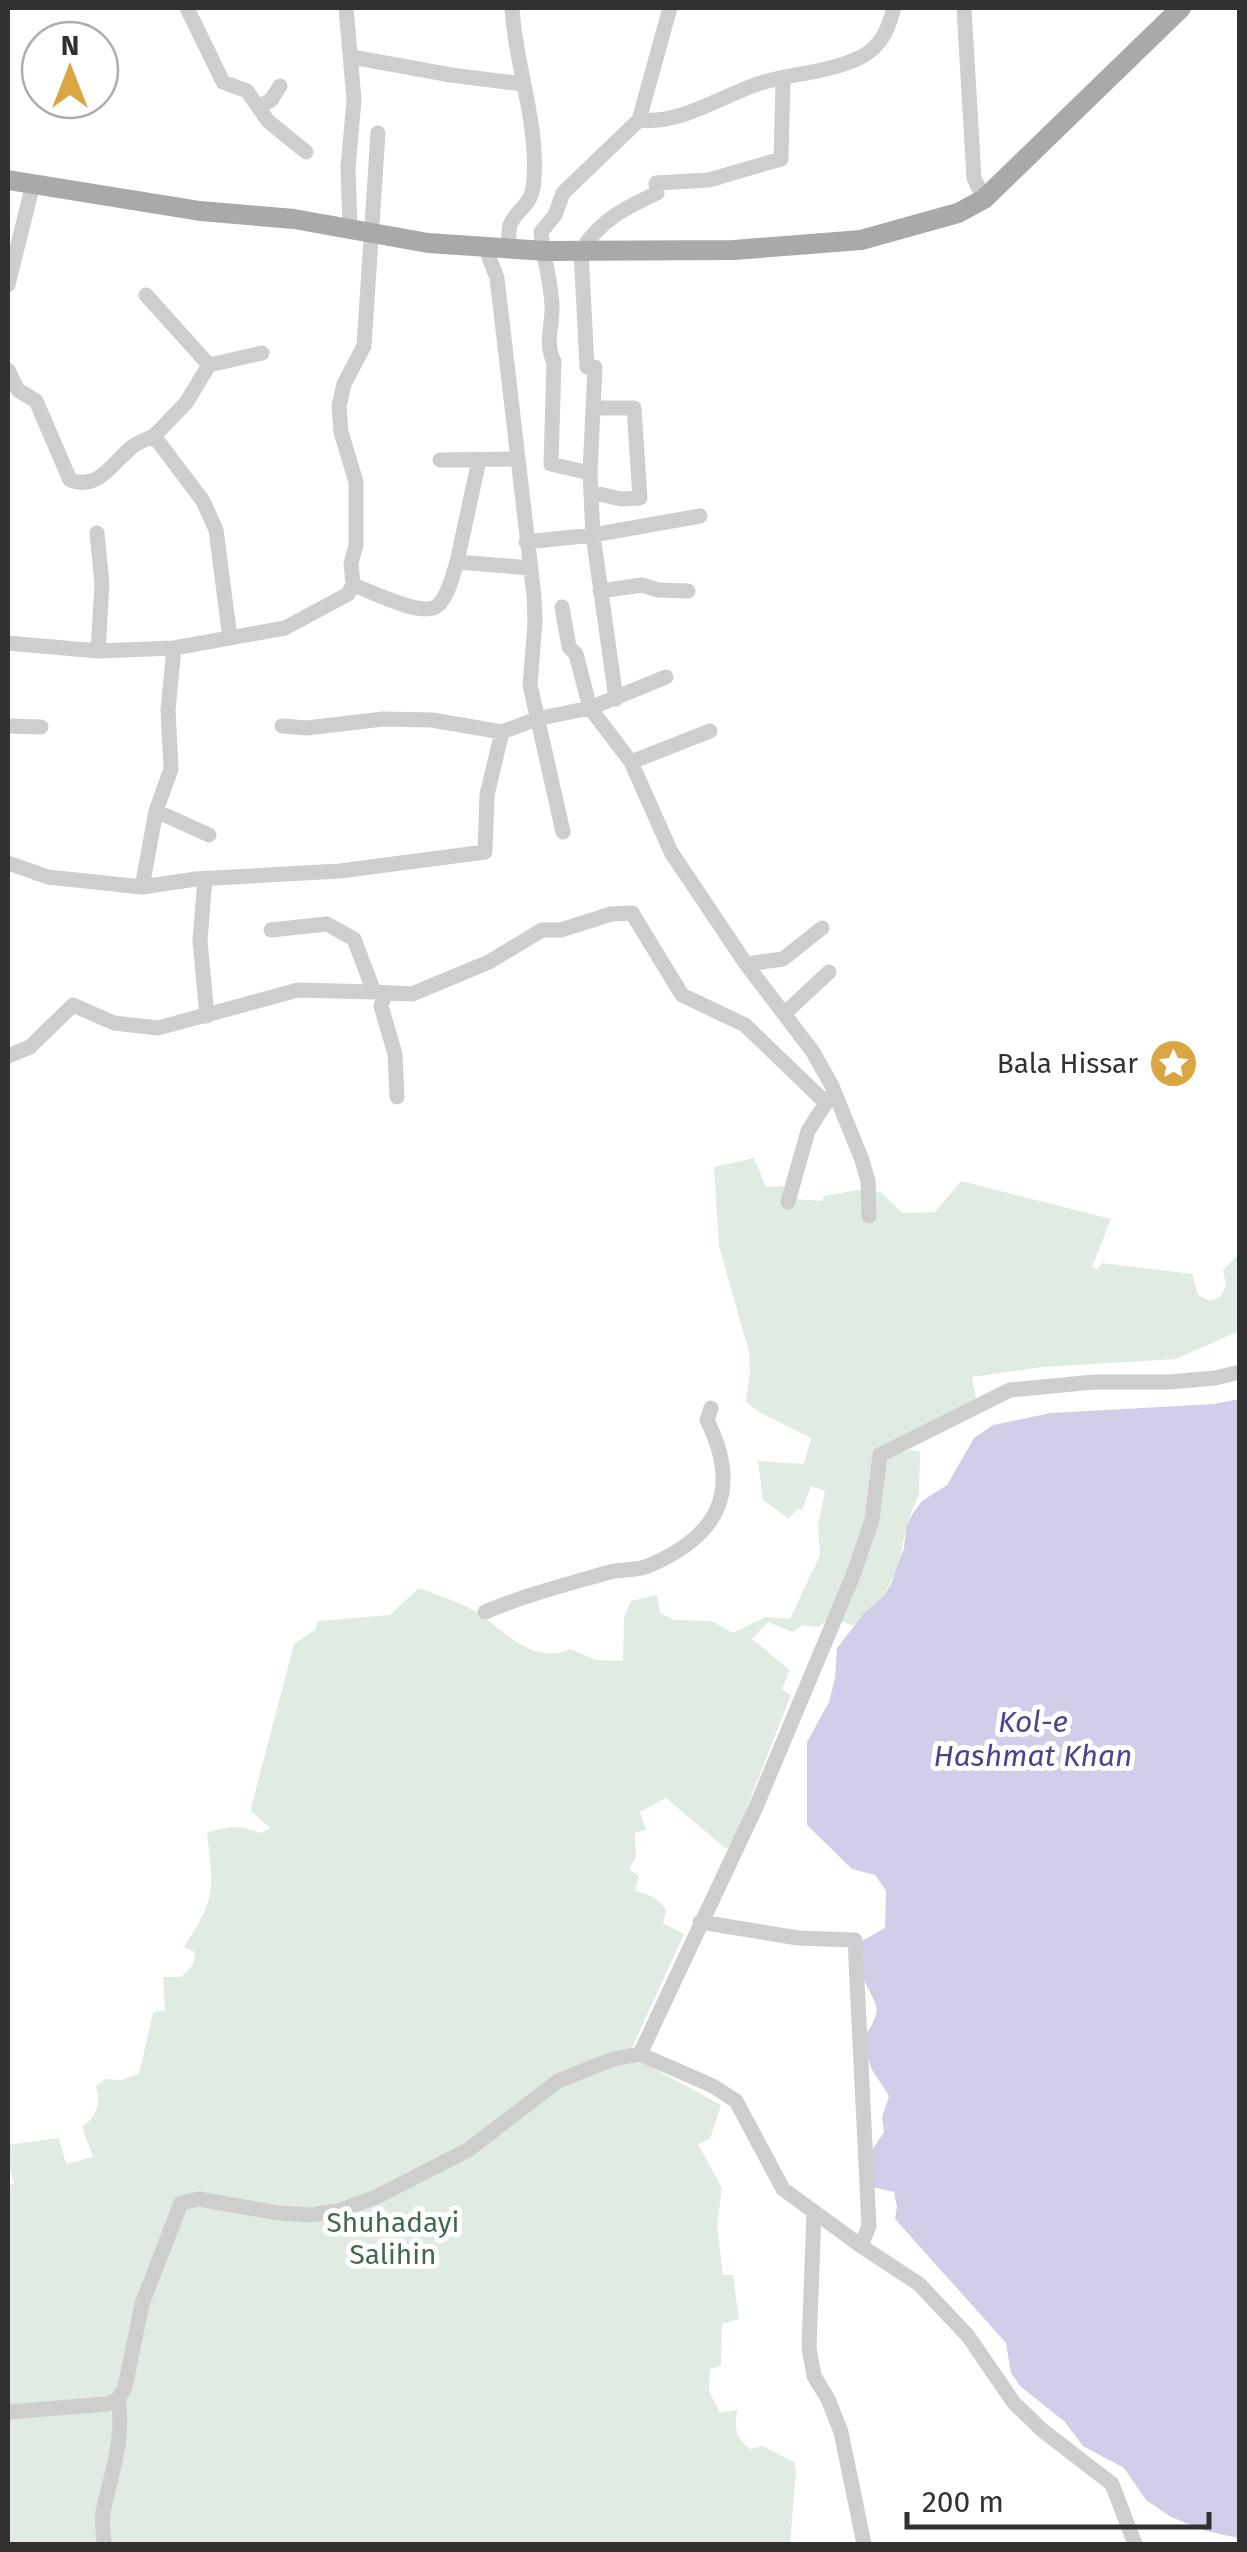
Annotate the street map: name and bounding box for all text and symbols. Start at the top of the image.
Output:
north arrow [20,20,120,120]
text: N [61,29,79,62]
place icon: Bala Hissar [1147,1037,1199,1089]
place label: Bala Hissar [997,1047,1138,1080]
water label: Kol-e Hashmat Khan [934,1704,1132,1774]
park label: Shuhadayi Salihin [327,2206,459,2271]
scale bar [907,2467,1210,2529]
text: 200 m [922,2484,1004,2520]

